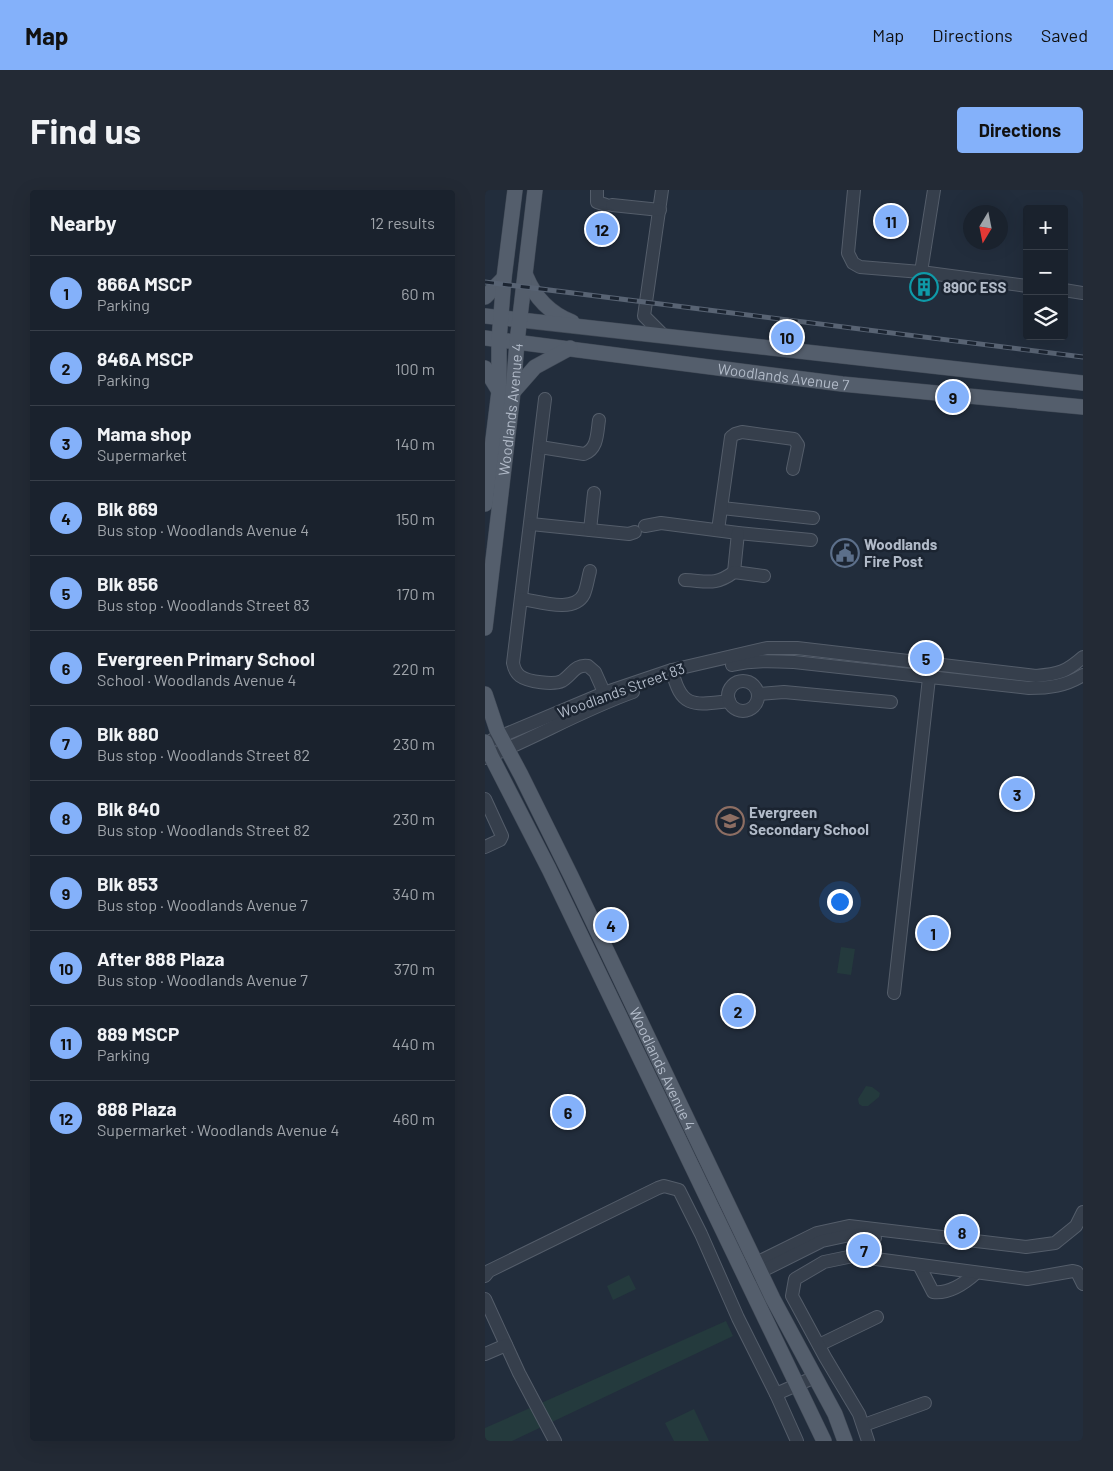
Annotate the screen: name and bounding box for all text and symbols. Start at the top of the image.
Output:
text: Map [25,21,68,50]
text: Map [872,24,904,46]
text: Directions [932,24,1013,46]
text: Saved [1041,24,1088,46]
button: Directions [957,107,1083,153]
text: Find us [30,109,141,151]
pin: 11 [875,202,907,240]
north arrow [963,205,1008,250]
map controls [1023,205,1068,340]
button: + [1023,205,1068,250]
text: Nearby [50,210,116,235]
pin: 12 [586,210,618,248]
text: 12 results [370,213,435,232]
button: − [1023,250,1068,295]
text: 866A MSCP [97,272,192,295]
building icon: 890C ESS [909,272,939,302]
place label: 890C ESS [943,278,1006,296]
text: 1 [63,284,69,303]
text: 60 m [401,284,435,303]
text: Parking [97,295,150,314]
button: layers [1023,295,1068,340]
pin: 10 [771,318,803,356]
street label: Woodlands Avenue 4 [494,342,526,477]
text: 846A MSCP [97,347,193,370]
text: 2 [62,359,70,378]
text: 100 m [395,359,435,378]
street label: Woodlands Avenue 7 [717,359,850,394]
text: Parking [97,370,150,389]
pin: 9 [937,378,969,416]
text: Mama shop [97,422,192,445]
text: 3 [62,434,70,453]
text: 140 m [395,434,435,453]
text: Supermarket [97,445,187,464]
text: Blk 869 [97,497,158,520]
text: 4 [61,509,71,528]
text: 150 m [396,509,435,528]
text: Bus stop · Woodlands Avenue 4 [97,520,309,539]
place label: Woodlands Fire Post [864,535,938,570]
public building icon: Woodlands Fire Post [830,538,860,568]
text: Blk 856 [97,572,158,595]
text: 5 [62,584,70,603]
text: 170 m [396,584,435,603]
text: Bus stop · Woodlands Street 83 [97,595,310,614]
pin: 5 [910,639,942,677]
text: Evergreen Primary School [97,647,315,670]
text: 6 [62,659,70,678]
text: 220 m [392,659,435,678]
street label: Woodlands Street 83 [555,659,687,721]
text: School · Woodlands Avenue 4 [97,670,296,689]
text: Blk 880 [97,722,159,745]
text: 7 [62,734,70,753]
text: 230 m [393,734,435,753]
text: Bus stop · Woodlands Street 82 [97,745,310,764]
pin: 3 [1001,775,1033,813]
text: Blk 840 [97,797,160,820]
place label: Evergreen Secondary School [749,803,869,838]
school or university icon: Evergreen Secondary School [715,806,745,836]
text: 8 [62,809,70,828]
text: 230 m [393,809,435,828]
text: Bus stop · Woodlands Street 82 [97,820,310,839]
text: Blk 853 [97,872,158,895]
text: 9 [62,884,70,903]
text: 340 m [392,884,435,903]
your location [827,889,853,915]
text: Bus stop · Woodlands Avenue 7 [97,895,308,914]
pin: 4 [595,906,627,944]
pin: 1 [917,914,949,952]
text: After 888 Plaza [97,947,225,970]
text: 10 [59,959,73,978]
text: 370 m [394,959,435,978]
text: Bus stop · Woodlands Avenue 7 [97,970,308,989]
pin: 2 [722,992,754,1030]
street label: Woodlands Avenue 4 [626,1004,700,1133]
text: 889 MSCP [97,1022,179,1045]
text: 11 [60,1034,72,1053]
text: 440 m [392,1034,435,1053]
text: Parking [97,1045,150,1064]
pin: 6 [552,1093,584,1131]
text: 888 Plaza [97,1097,176,1120]
text: 12 [59,1109,73,1128]
text: 460 m [392,1109,435,1128]
text: Supermarket · Woodlands Avenue 4 [97,1120,339,1139]
pin: 8 [946,1213,978,1251]
pin: 7 [848,1231,880,1269]

